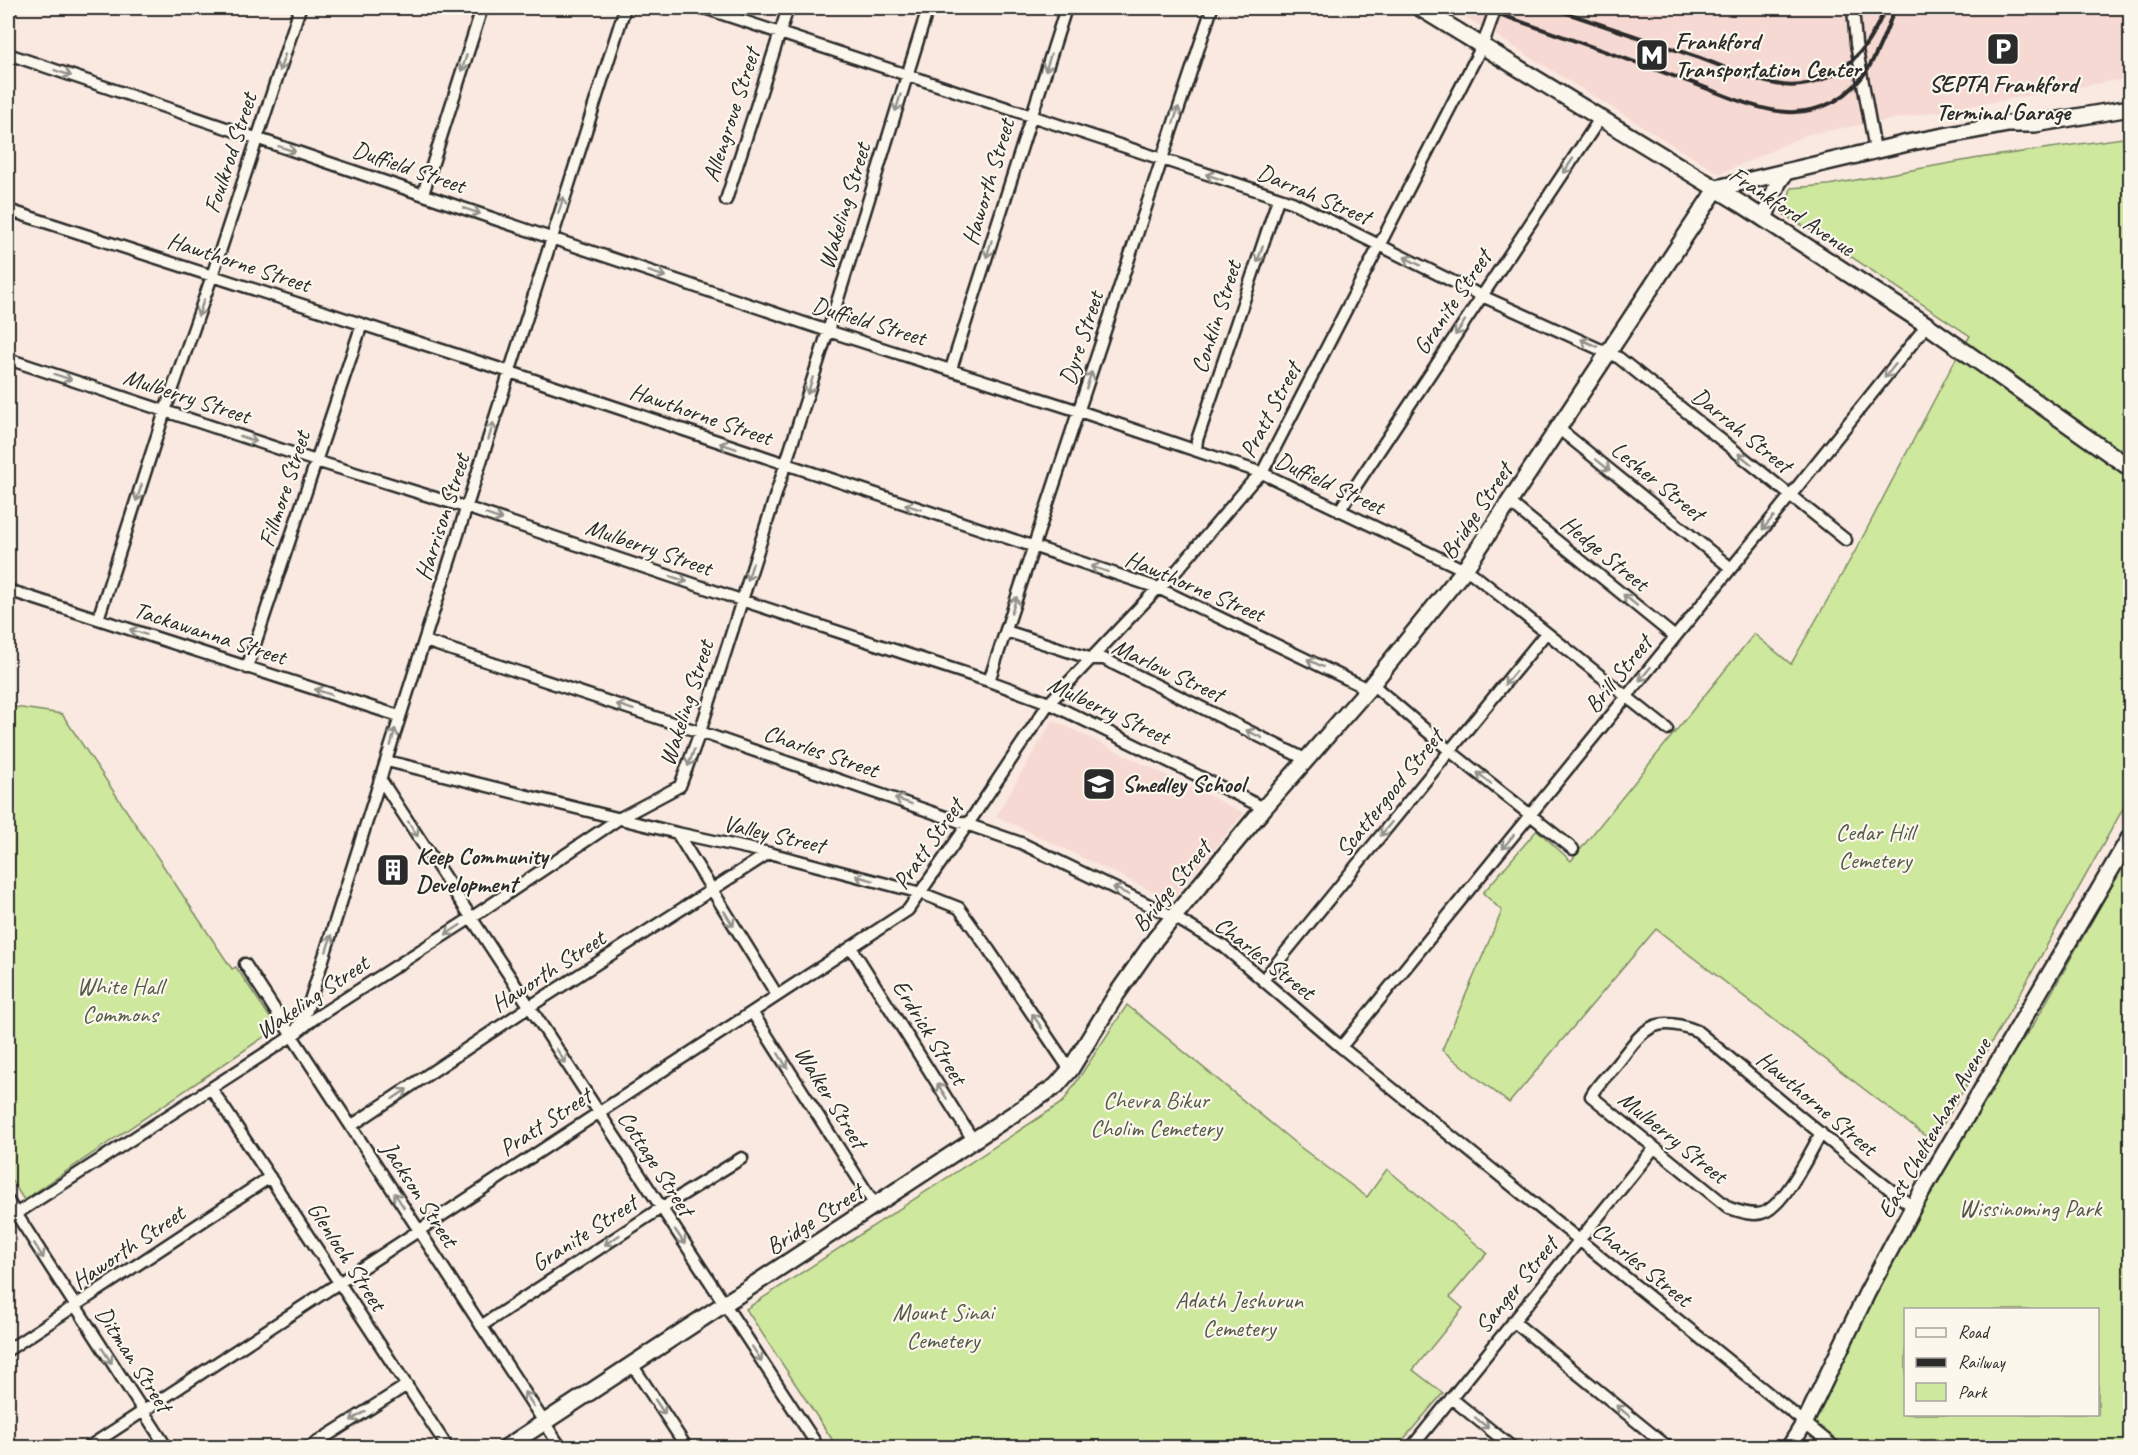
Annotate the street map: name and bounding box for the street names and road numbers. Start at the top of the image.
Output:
street label: Allengrove Street [695,42,768,185]
street label: Foulkrod Street [196,87,264,217]
street label: Haworth Street [955,114,1022,249]
street label: Duffield Street [349,134,471,201]
street label: Wakeling Street [811,138,878,272]
street label: Darrah Street [1253,157,1378,232]
street label: Frankford Avenue [1724,159,1862,264]
street label: Hawthorne Street [164,225,316,300]
street label: Granite Street [1406,241,1500,360]
street label: Conklin Street [1184,255,1249,377]
street label: Dyre Street [1052,286,1111,388]
street label: Duffield Street [809,290,931,353]
street label: Pratt Street [1232,355,1309,463]
street label: Mulberry Street [120,361,256,431]
street label: Hawthorne Street [626,376,778,453]
street label: Darrah Street [1686,381,1801,481]
street label: Fillmore Street [251,426,317,551]
street label: Lesher Street [1605,434,1713,530]
street label: Duffield Street [1270,445,1391,522]
street label: Harrison Street [408,448,477,584]
street label: Bridge Street [1433,455,1521,565]
street label: Hedge Street [1555,508,1657,599]
street label: Mulberry Street [582,511,718,583]
street label: Hawthorne Street [1121,543,1271,630]
street label: Tackawanna Street [130,594,292,672]
street label: Brill Street [1578,627,1660,719]
street label: Marlow Street [1108,631,1231,710]
street label: Wakeling Street [652,635,721,769]
street label: Mulberry Street [1043,669,1177,752]
street label: Charles Street [760,717,884,785]
street label: Scattergood Street [1328,721,1452,863]
street label: Pratt Street [886,790,972,895]
street label: Valley Street [720,808,831,861]
street label: Bridge Street [1125,832,1219,938]
street label: Charles Street [1209,909,1323,1008]
street label: Haworth Street [485,922,612,1019]
street label: Wakeling Street [250,947,376,1046]
street label: Erdrick Street [886,974,975,1092]
street label: East Cheltenham Avenue [1870,1031,1999,1223]
street label: Walker Street [788,1040,876,1156]
street label: Hawthorne Street [1751,1044,1885,1163]
street label: Pratt Street [493,1080,599,1163]
street label: Mulberry Street [1612,1084,1735,1191]
street label: Cottage Street [611,1105,703,1224]
street label: Jackson Street [374,1135,466,1254]
street label: Bridge Street [760,1175,871,1261]
street label: Granite Street [526,1186,645,1278]
street label: Glenloch Street [301,1196,394,1318]
street label: Haworth Street [66,1197,192,1296]
street label: Charles Street [1586,1215,1699,1314]
street label: Sanger Street [1468,1228,1566,1339]
street label: Ditman Street [89,1301,181,1420]

